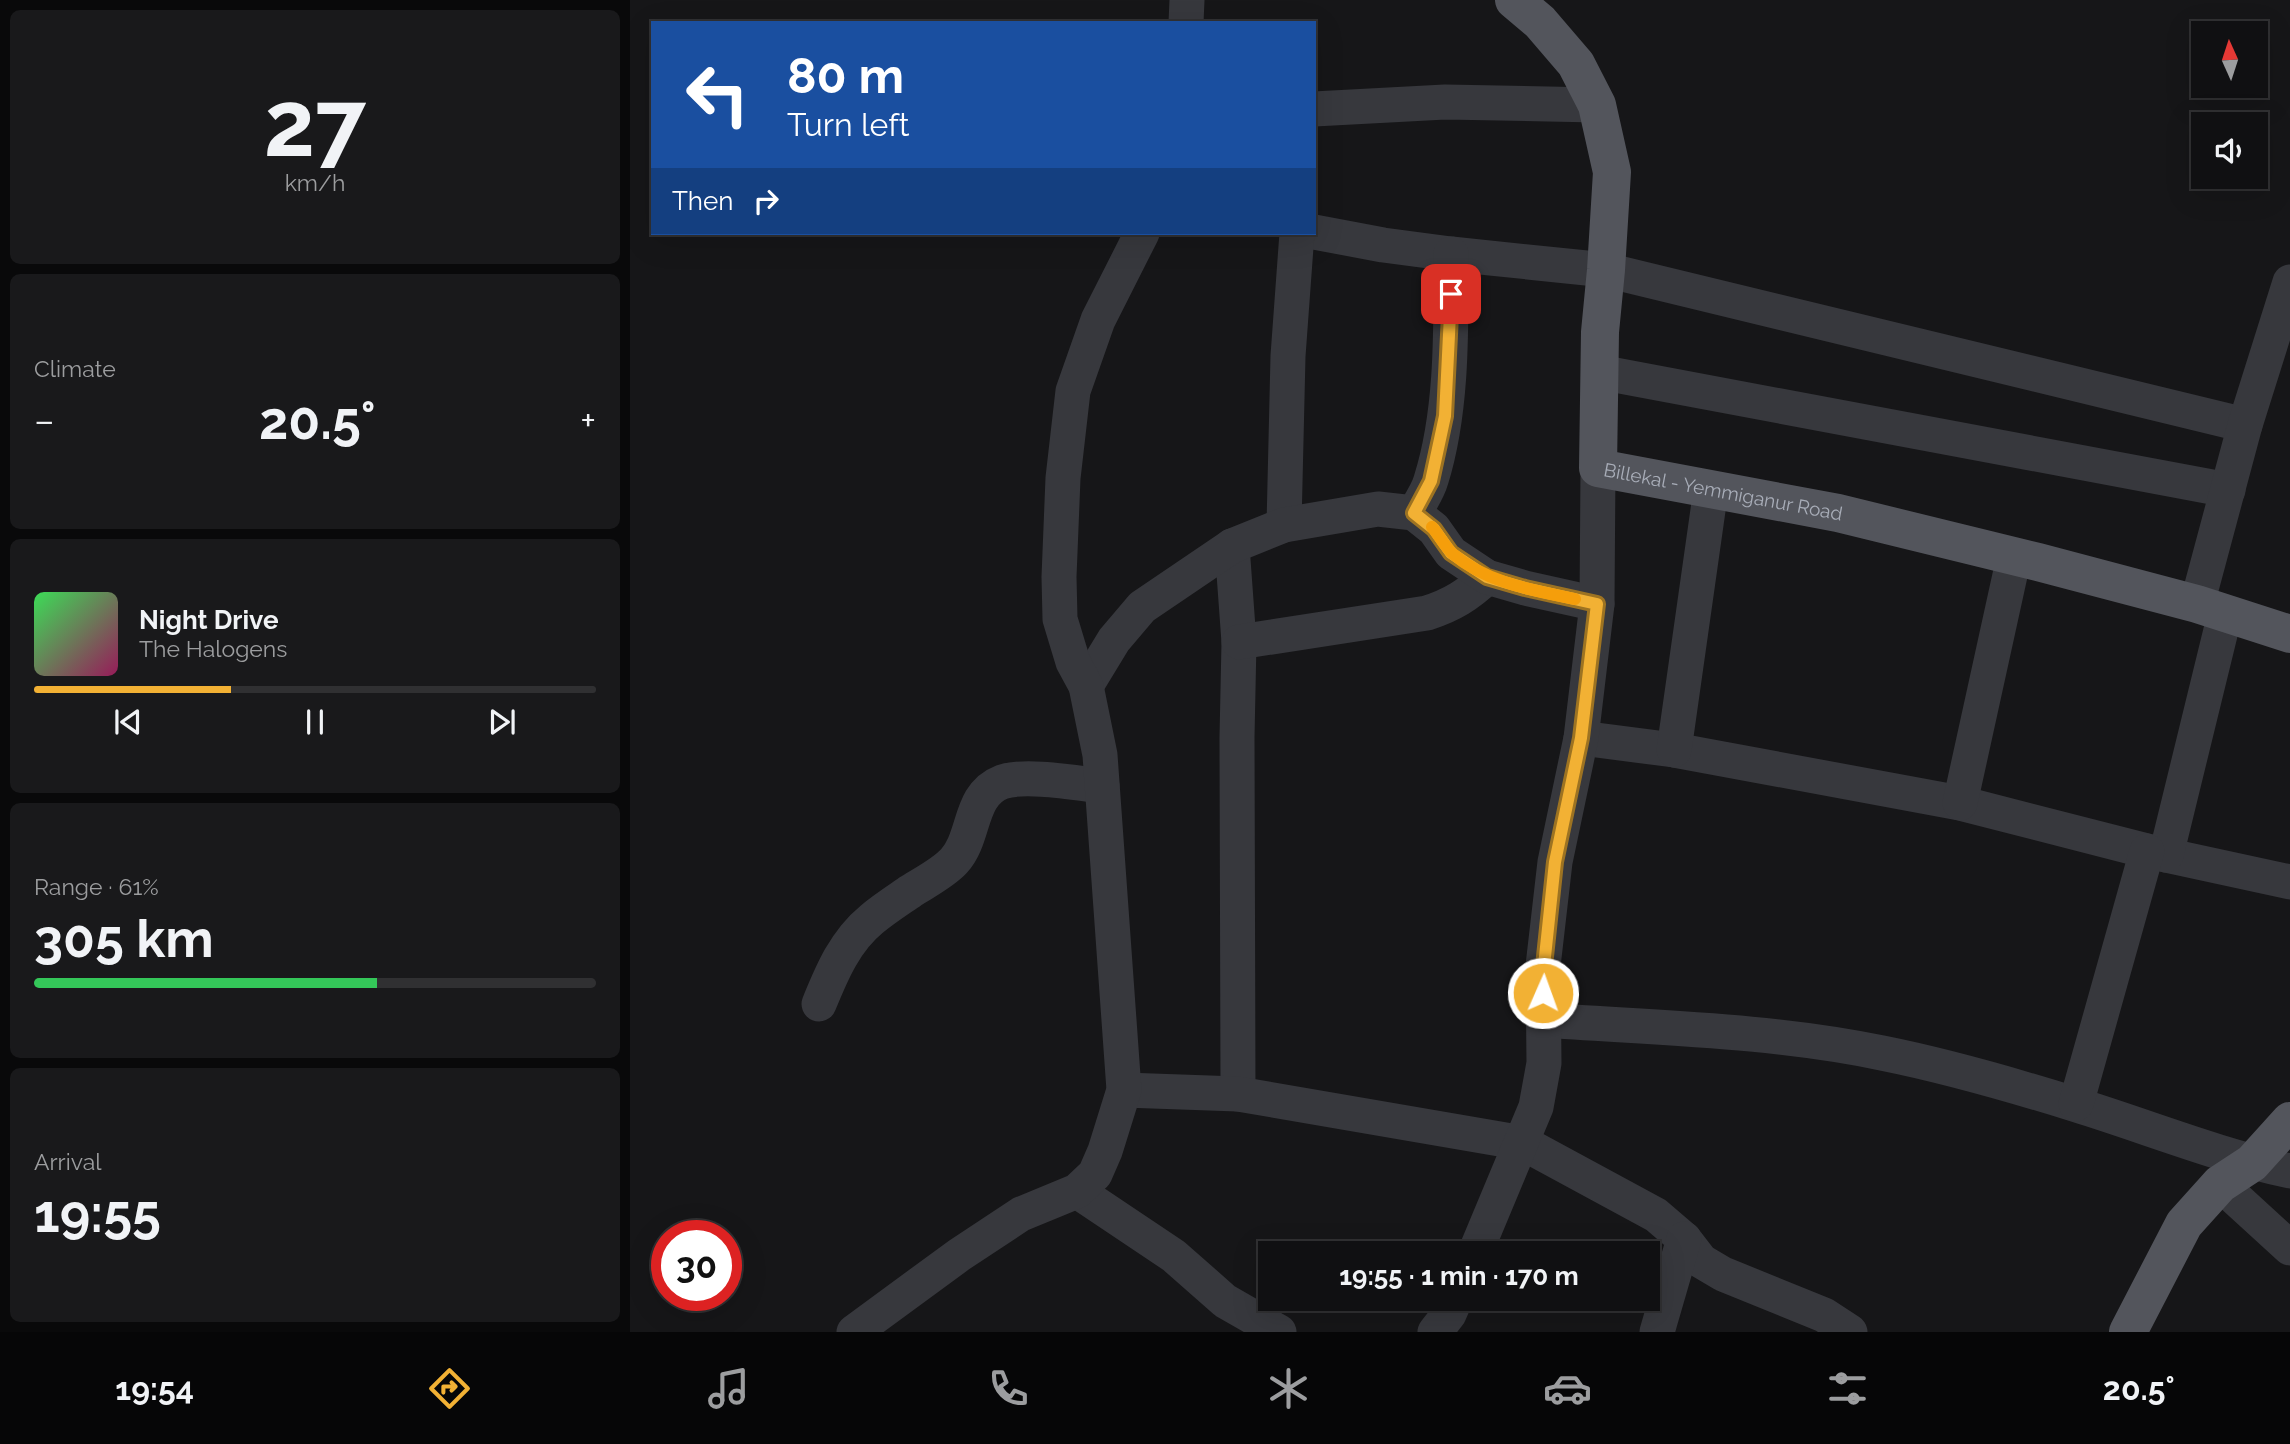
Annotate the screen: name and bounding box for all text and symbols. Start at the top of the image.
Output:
north arrow [2191,21,2268,98]
map controls [2191,21,2268,189]
text: 80 m [787,47,904,104]
icon: left [672,49,763,140]
text: 27 [264,70,366,177]
text: Turn left [787,106,909,143]
button: sound [2191,112,2268,189]
text: km/h [285,169,345,196]
icon: right [747,182,785,220]
text: Then [672,186,733,216]
pin [1421,264,1481,324]
icon: arrive [1432,275,1470,313]
text: Climate [34,355,116,382]
text: 20.5° [259,390,376,451]
text: − [34,398,54,443]
text: + [580,398,596,443]
street label: Billekal - Yemmiganur Road [1602,458,1844,525]
text: Night Drive [139,605,278,635]
text: The Halogens [139,635,287,662]
icon: previous [109,703,147,741]
icon: pause [296,703,334,741]
icon: next [483,703,521,741]
text: Range · 61% [34,873,159,900]
text: 305 km [34,908,214,969]
position arrow [1506,956,1580,1030]
text: Arrival [34,1148,101,1175]
text: 19:55 [34,1183,161,1244]
speed limit sign: 30 [651,1220,742,1311]
text: 19:55 · 1 min · 170 m [1339,1261,1579,1291]
icon: directions [425,1364,474,1413]
icon: music [704,1364,753,1413]
icon: phone [984,1364,1033,1413]
icon: climate [1264,1364,1313,1413]
icon: car [1543,1364,1592,1413]
icon: filters [1823,1364,1872,1413]
text: 19:54 [115,1370,194,1407]
text: 20.5° [2103,1370,2175,1407]

